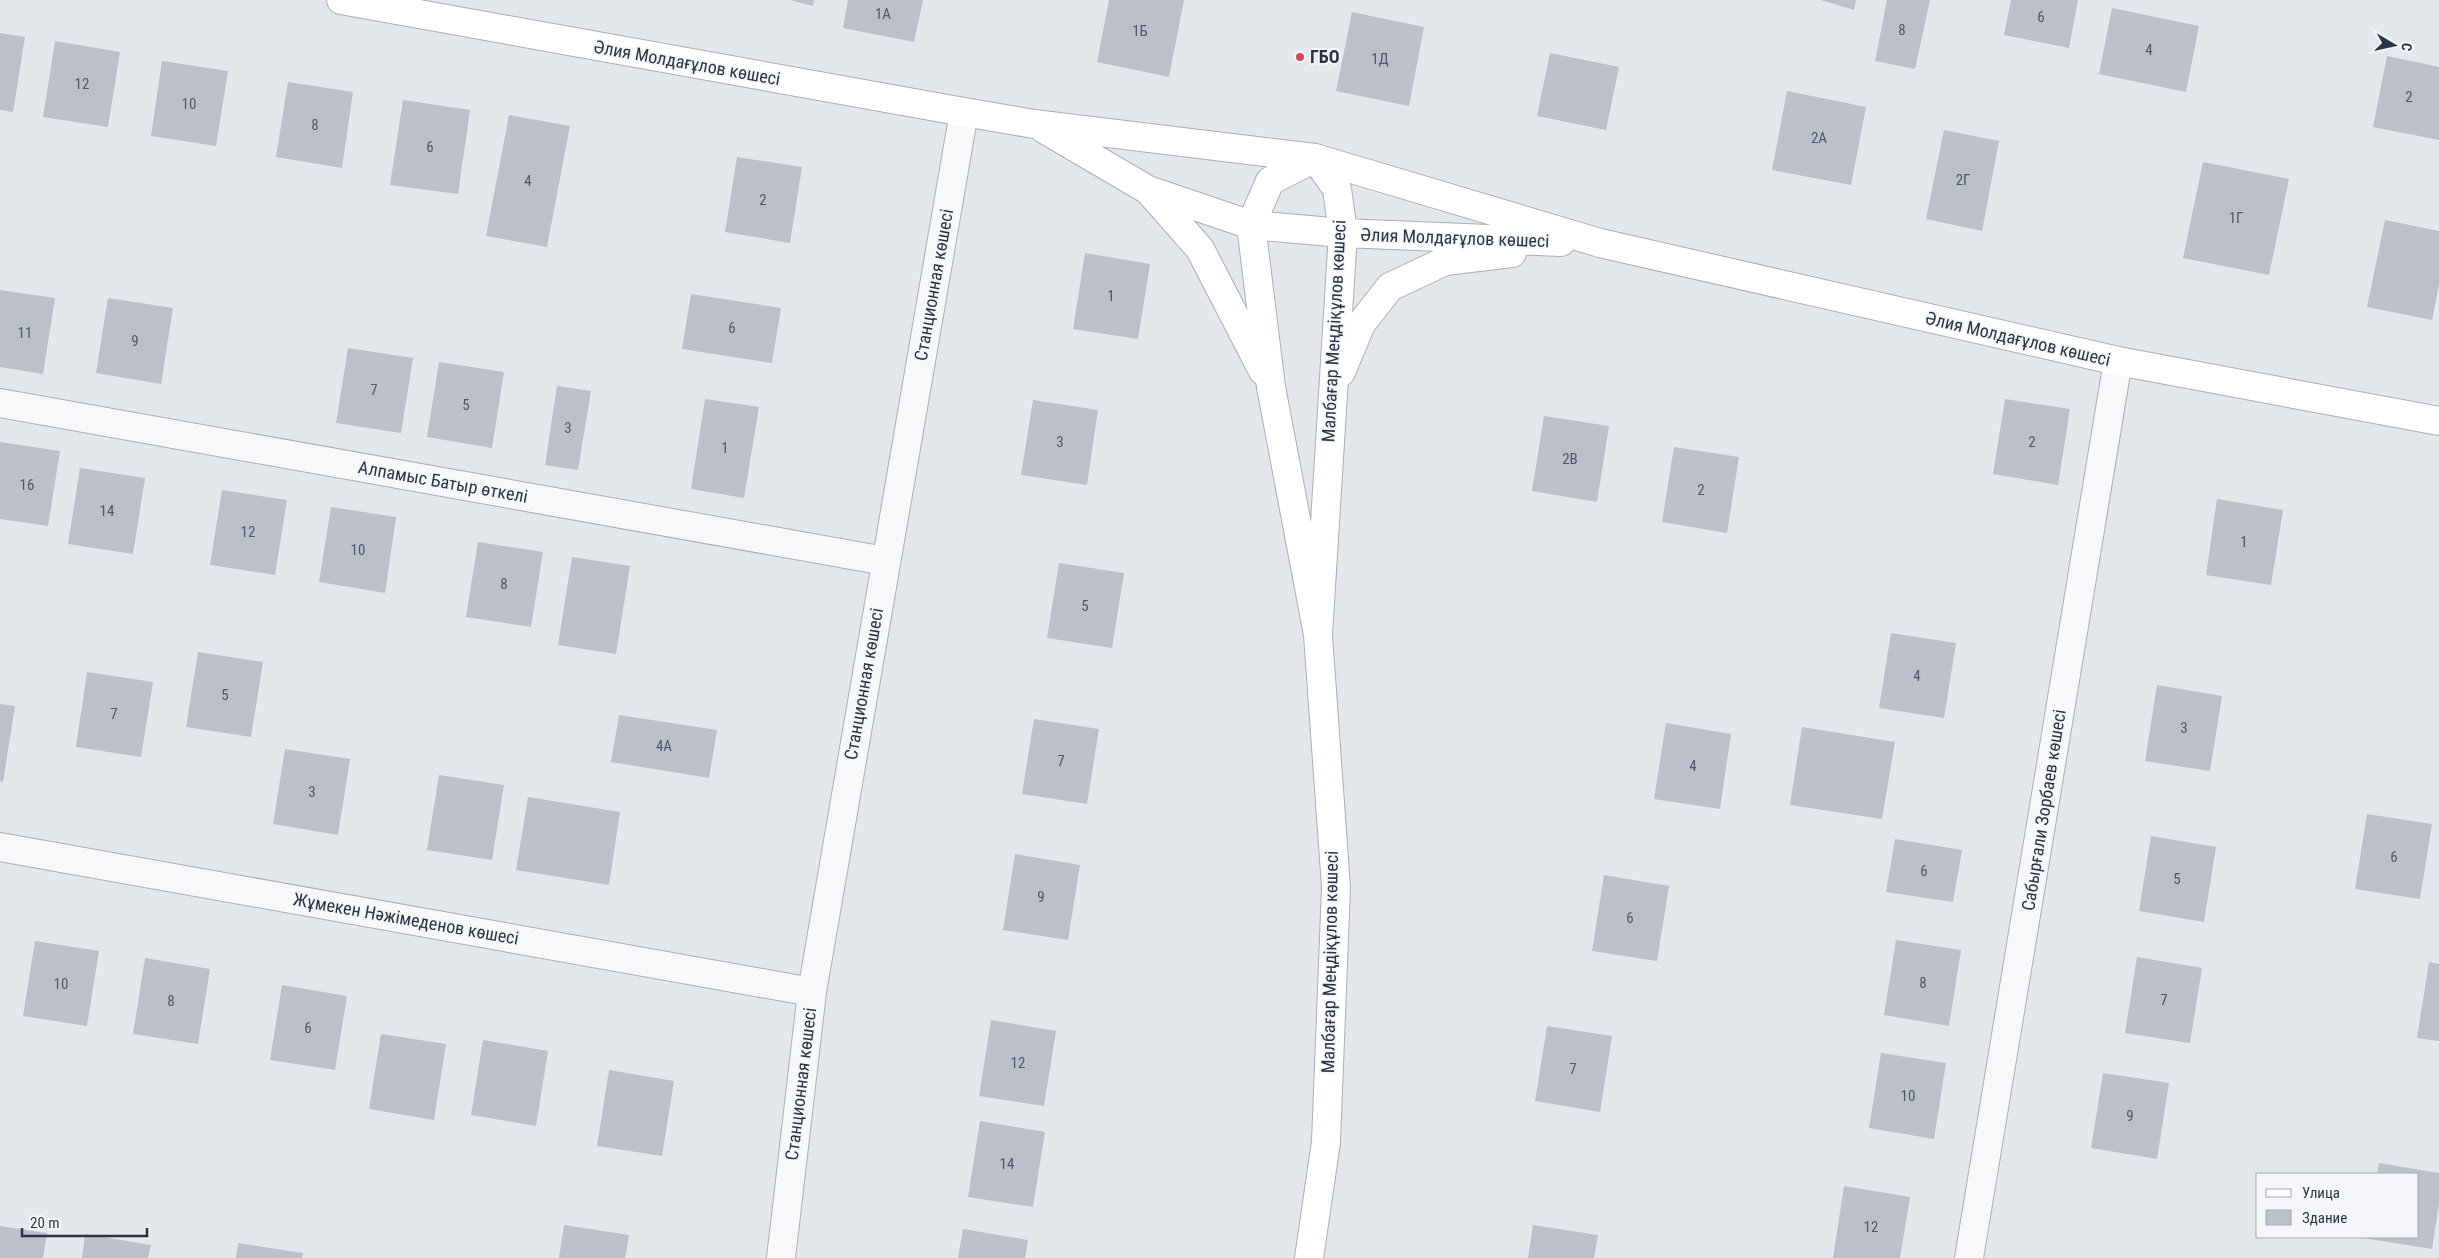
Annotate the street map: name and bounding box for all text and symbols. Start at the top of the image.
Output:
house number: 1А [875,5,891,23]
house number: 6 [2037,8,2045,26]
north arrow [2369,20,2419,70]
house number: 8 [1898,21,1906,39]
house number: 1Б [1132,22,1148,40]
street label: Әлия Молдағұлов көшесі [592,36,782,89]
house number: 4 [2145,41,2153,59]
text: С [2398,42,2415,52]
place label: ГБО [1310,46,1340,67]
house number: 1Д [1371,50,1389,68]
marker: ГБО [1294,51,1306,63]
house number: 12 [75,75,89,93]
house number: 2 [2405,88,2413,106]
house number: 10 [182,95,196,113]
house number: 8 [311,116,319,134]
house number: 2А [1811,129,1827,147]
house number: 6 [426,138,434,156]
house number: 2Г [1956,171,1970,189]
house number: 4 [524,172,532,190]
house number: 2 [759,191,767,209]
street label: Станционная көшесі [910,207,957,363]
house number: 1Г [2229,209,2243,227]
street label: Малбағар Меңдіқұлов көшесі [1317,219,1350,443]
street label: Әлия Молдағұлов көшесі [1360,224,1550,251]
house number: 1 [1107,287,1115,305]
street label: Әлия Молдағұлов көшесі [1924,307,2113,370]
house number: 6 [728,319,736,337]
house number: 11 [18,324,32,342]
house number: 9 [131,332,139,350]
house number: 7 [370,381,378,399]
house number: 5 [462,396,470,414]
house number: 3 [564,419,572,437]
house number: 3 [1056,433,1064,451]
house number: 2 [2028,433,2036,451]
house number: 1 [721,439,729,457]
house number: 2В [1562,450,1578,468]
street label: Алпамыс Батыр өткелі [357,456,530,507]
house number: 16 [20,476,34,494]
house number: 2 [1697,481,1705,499]
house number: 14 [100,502,114,520]
house number: 12 [241,523,255,541]
house number: 1 [2240,533,2248,551]
house number: 10 [351,541,365,559]
house number: 8 [500,575,508,593]
house number: 5 [1081,597,1089,615]
street label: Станционная көшесі [840,606,887,762]
house number: 4 [1913,667,1921,685]
house number: 5 [221,686,229,704]
house number: 7 [110,705,118,723]
street label: Сабырғали Зорбаев көшесі [2017,708,2070,912]
house number: 3 [2180,719,2188,737]
house number: 4А [656,737,672,755]
house number: 7 [1057,752,1065,770]
house number: 4 [1689,757,1697,775]
house number: 3 [308,783,316,801]
house number: 6 [2390,848,2398,866]
street label: Малбағар Меңдіқұлов көшесі [1317,851,1342,1073]
house number: 6 [1920,862,1928,880]
house number: 5 [2173,870,2181,888]
street label: Жұмекен Нәжімеденов көшесі [292,888,521,949]
house number: 9 [1037,888,1045,906]
house number: 6 [1626,909,1634,927]
house number: 8 [1919,974,1927,992]
house number: 10 [54,975,68,993]
house number: 7 [2160,991,2168,1009]
house number: 8 [167,992,175,1010]
street label: Станционная көшесі [781,1006,820,1162]
house number: 6 [304,1019,312,1037]
house number: 12 [1011,1054,1025,1072]
house number: 7 [1569,1060,1577,1078]
house number: 10 [1901,1087,1915,1105]
house number: 9 [2126,1107,2134,1125]
house number: 14 [1000,1155,1014,1173]
legend [2256,1173,2419,1238]
text: Улица [2302,1184,2340,1202]
scale bar [22,1206,148,1238]
text: Здание [2302,1209,2347,1227]
text: 20 m [30,1214,60,1232]
house number: 12 [1864,1218,1878,1236]

